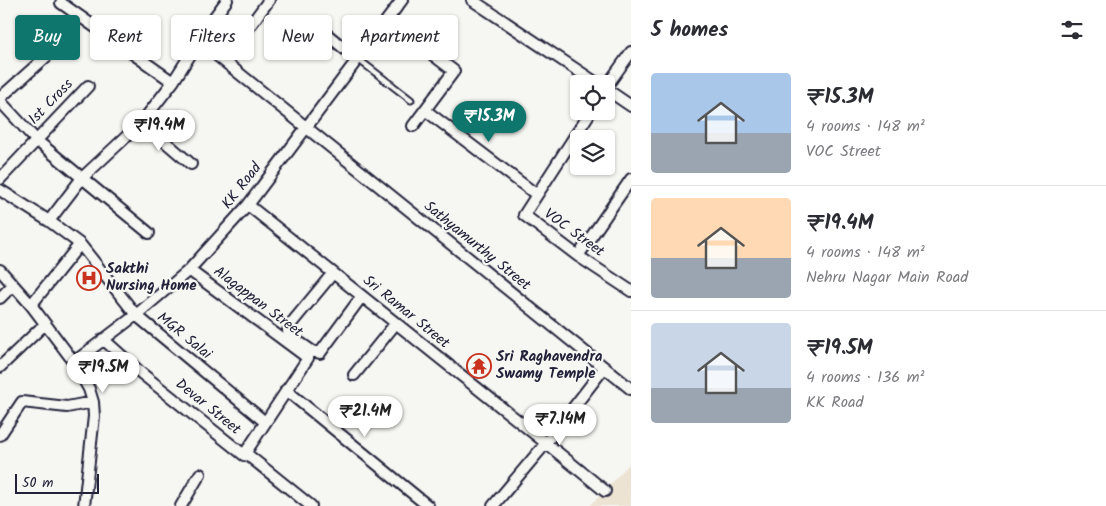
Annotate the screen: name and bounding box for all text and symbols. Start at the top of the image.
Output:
text: 5 homes [651,14,728,47]
chip: Buy [15,15,80,60]
chip: Rent [90,15,161,60]
chip: Filters [171,15,254,60]
chip: New [264,15,332,60]
chip: Apartment [342,15,458,60]
icon: filters [1058,16,1086,44]
street label: 1st Cross [23,73,80,131]
map controls [570,75,615,175]
button: locate [570,75,615,120]
text: ₹15.3M [806,81,874,114]
icon: home [691,93,751,153]
pin: ₹15.3M [448,100,530,143]
text: ₹15.3M [463,104,515,129]
pin: ₹19.4M [118,110,200,152]
text: ₹19.4M [133,113,185,138]
text: 4 rooms · 148 m² [806,114,925,139]
button: layers [570,130,615,175]
text: VOC Street [806,139,881,164]
street label: KK Road [216,157,268,215]
street label: Sathyamurthy Street [418,195,536,297]
street label: VOC Street [539,203,610,263]
text: ₹19.4M [806,207,874,240]
icon: home [691,218,751,278]
text: 4 rooms · 148 m² [806,240,925,265]
place label: Sakthi Nursing Home [106,257,197,298]
street label: Alagappan Street [208,260,308,344]
hospital icon: Sakthi Nursing Home [76,265,102,291]
text: Nehru Nagar Main Road [806,265,968,290]
street label: Sri Ramar Street [357,269,455,355]
street label: MGR Salai [151,306,218,367]
text: ₹19.5M [806,332,873,365]
icon: home [691,343,751,403]
place label: Sri Raghavendra Swamy Temple [496,345,603,386]
pin: ₹19.5M [62,352,144,394]
temple icon: Sri Raghavendra Swamy Temple [466,353,492,379]
text: ₹19.5M [78,355,128,380]
text: 4 rooms · 136 m² [806,365,924,390]
street label: Devar Street [170,373,246,441]
text: KK Road [806,390,863,415]
pin: ₹21.4M [324,396,406,438]
text: ₹21.4M [339,399,391,424]
pin: ₹7.14M [519,404,601,446]
text: ₹7.14M [535,407,585,432]
scale bar [15,471,99,494]
text: 50 m [22,472,53,494]

